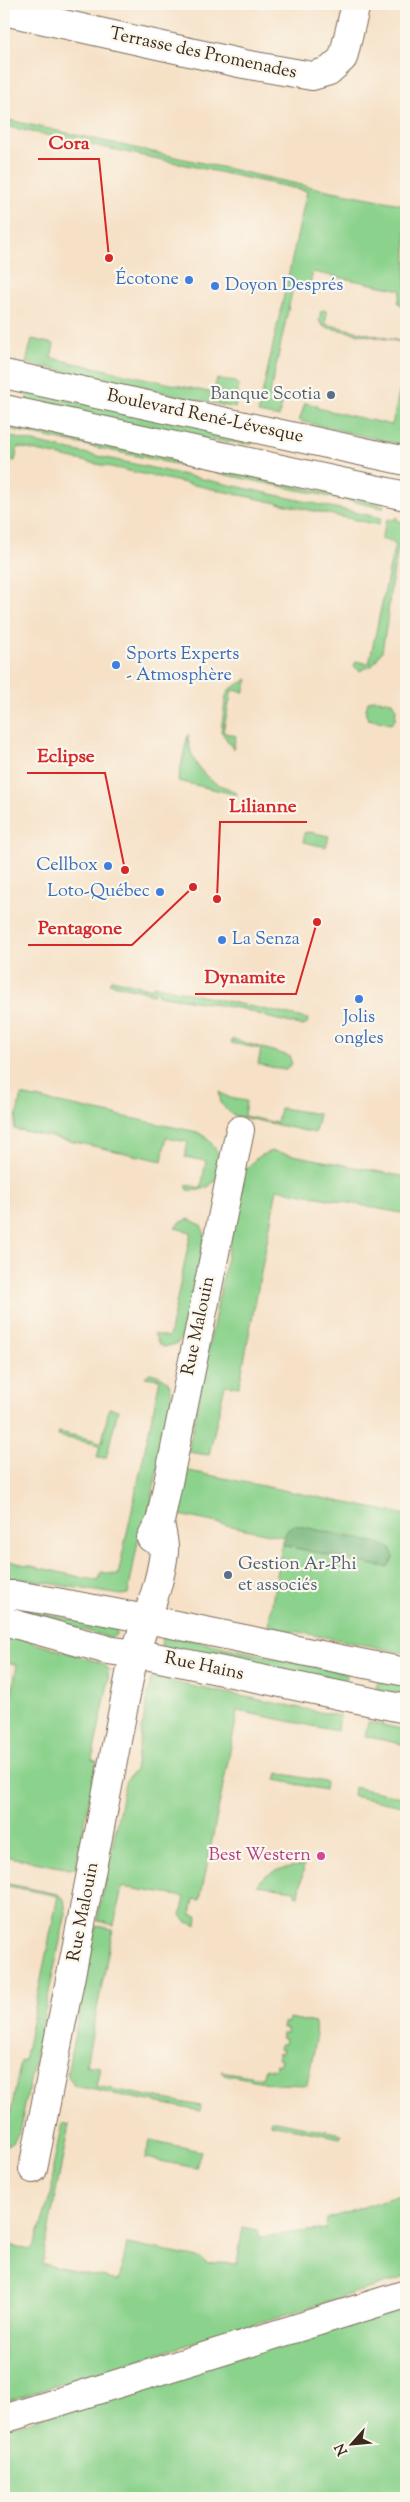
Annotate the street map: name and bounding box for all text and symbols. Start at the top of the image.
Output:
street label: Terrasse des Promenades [107,21,299,87]
callout: Cora [38,125,99,159]
text: Cora [48,131,90,158]
place label: Écotone [115,267,179,293]
place label: Doyon Després [225,273,343,299]
marker: Écotone [183,274,195,286]
marker: Doyon Després [209,280,221,292]
place label: Banque Scotia [210,382,321,408]
street label: Boulevard René-Lévesque [104,383,306,451]
marker: Banque Scotia [325,389,337,401]
place label: Sports Experts - Atmosphère [126,642,239,689]
marker: Sports Experts - Atmosphère [110,659,122,671]
callout: Eclipse [27,739,105,773]
text: Eclipse [37,744,95,771]
callout: Lilianne [220,788,307,822]
text: Lilianne [229,794,297,821]
place label: Cellbox [36,853,98,879]
marker: Cellbox [102,860,114,872]
place label: Loto-Québec [47,879,150,905]
marker: Loto-Québec [154,886,166,898]
callout: Pentagone [28,911,132,945]
text: Pentagone [38,916,122,943]
place label: La Senza [232,927,300,953]
marker: La Senza [216,934,228,946]
callout: Dynamite [195,960,296,994]
text: Dynamite [205,965,286,992]
marker: Jolis ongles [353,993,365,1005]
place label: Jolis ongles [334,1005,384,1052]
street label: Rue Malouin [176,1274,222,1378]
place label: Gestion Ar-Phi et associés [238,1552,357,1599]
marker: Gestion Ar-Phi et associés [222,1569,234,1581]
street label: Rue Hains [162,1646,246,1688]
place label: Best Western [209,1843,311,1869]
marker: Best Western [315,1850,327,1862]
street label: Rue Malouin [62,1860,106,1964]
north arrow [328,2420,378,2470]
text: N [331,2439,354,2459]

